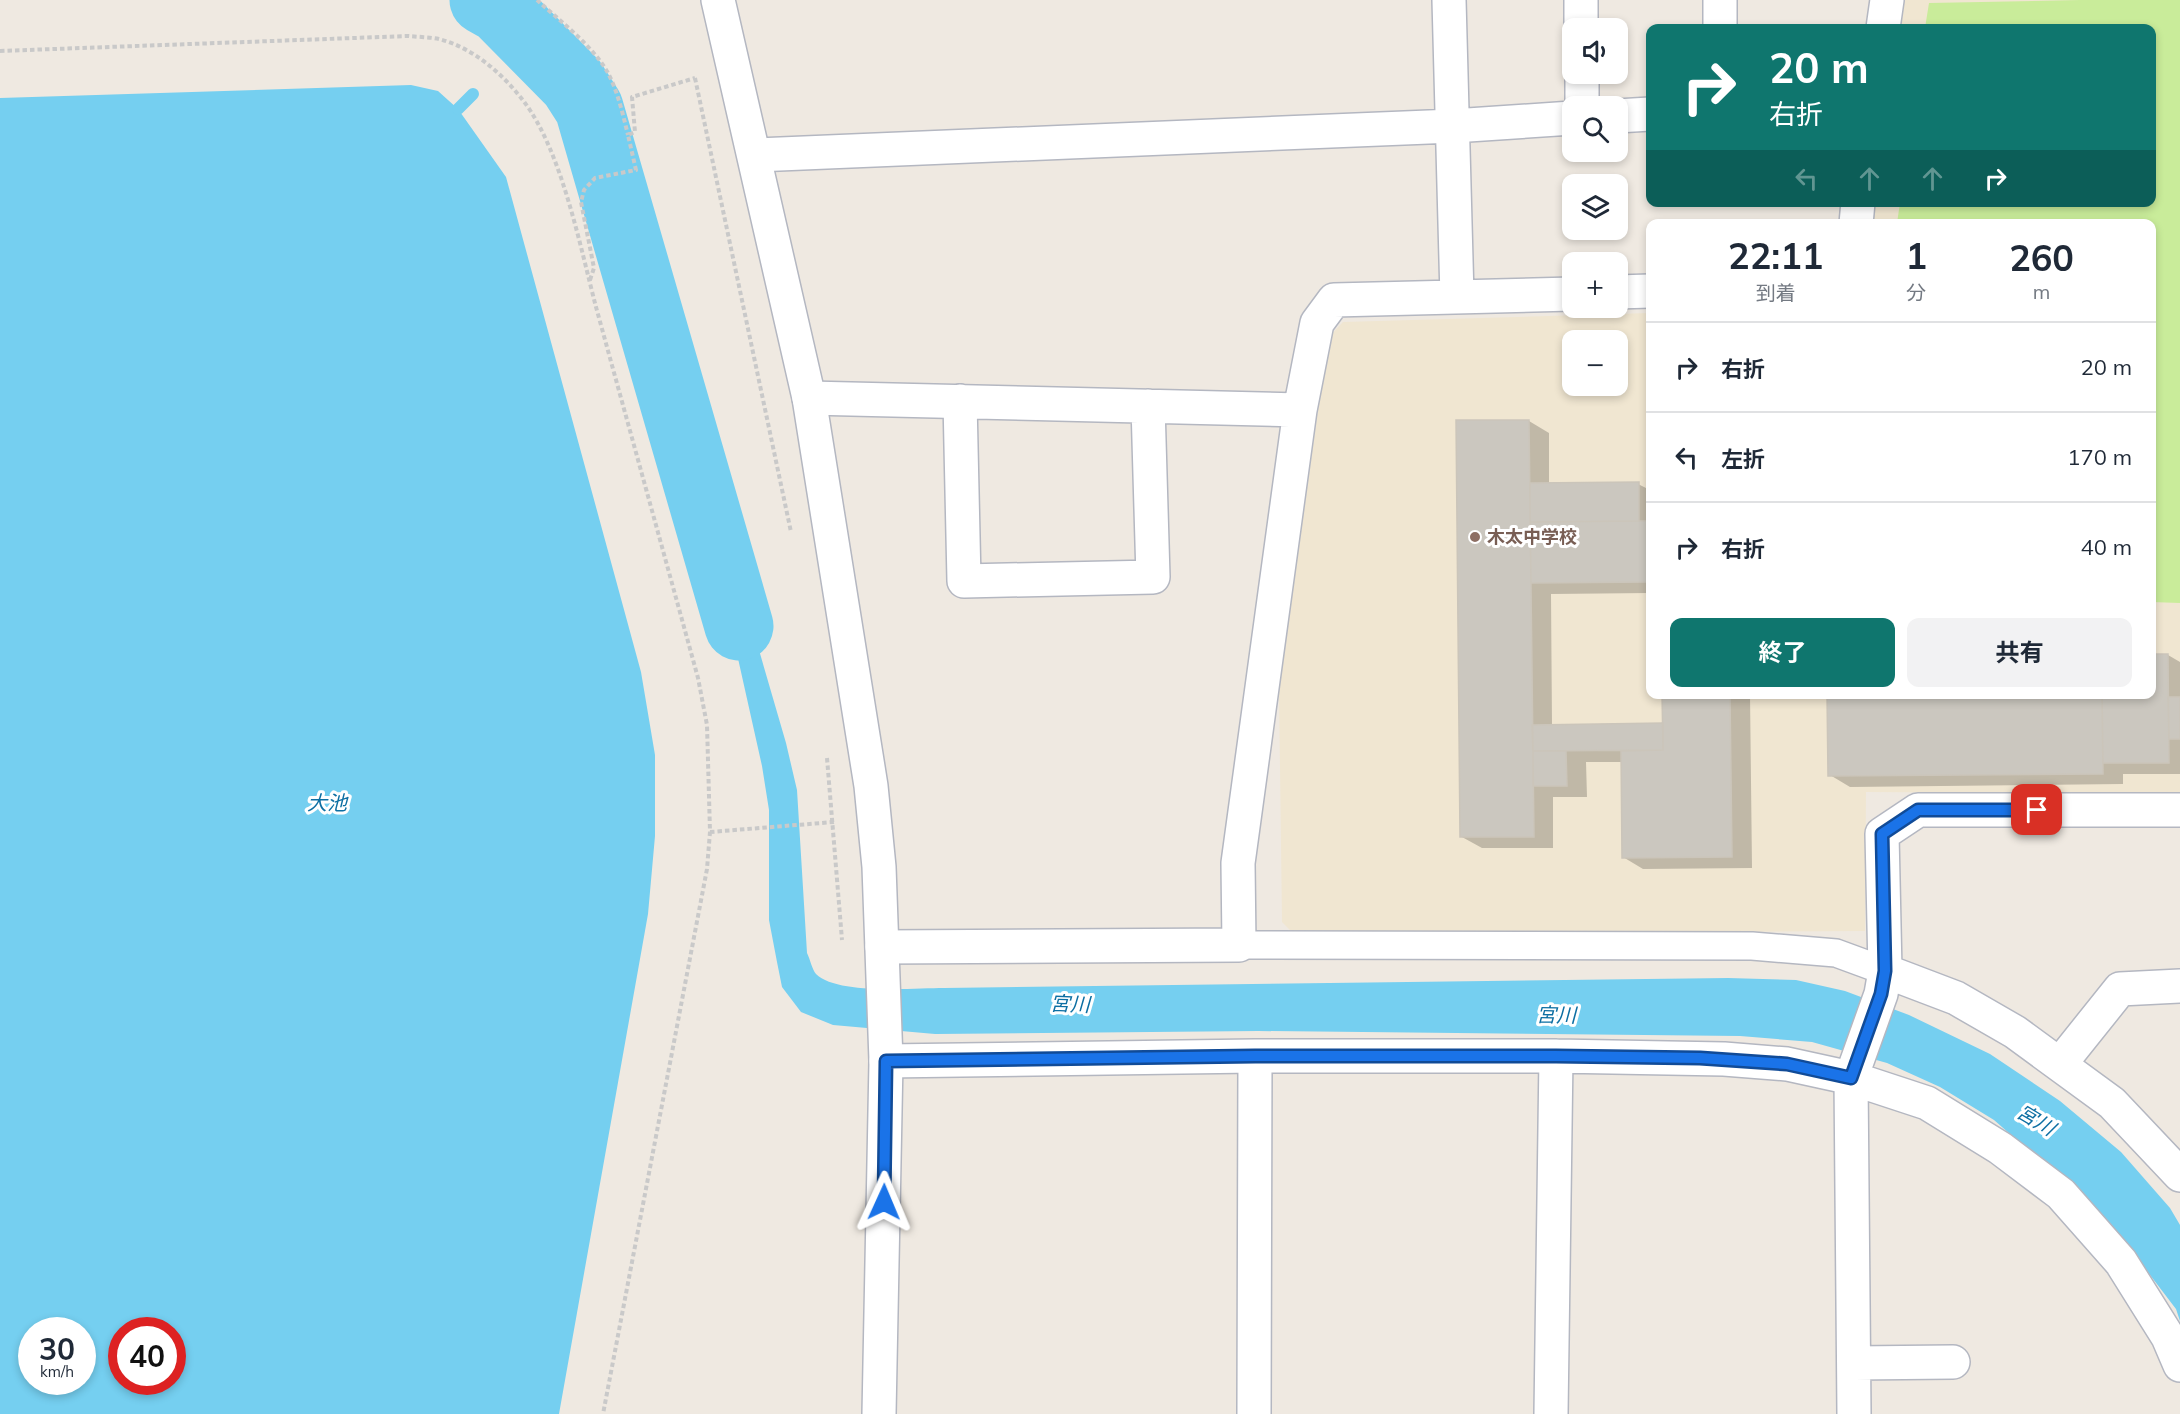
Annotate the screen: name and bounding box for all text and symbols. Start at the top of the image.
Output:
map controls [1562,18,1628,396]
button: sound [1562,18,1628,84]
text: 20 m [1769,41,1869,94]
icon: right [1670,48,1748,126]
button: search [1562,96,1628,162]
text: 右折 [1769,97,1823,131]
icon: left [1790,162,1823,195]
icon: ahead [1853,162,1886,195]
icon: ahead [1916,162,1949,195]
icon: right [1979,162,2012,195]
button: layers [1562,174,1628,240]
text: 22:11 [1728,233,1823,278]
text: 1 [1905,233,1927,278]
text: 260 [2009,235,2074,280]
button: + [1562,252,1628,318]
text: m [2033,279,2050,304]
text: 到着 [1756,280,1796,305]
text: 分 [1906,280,1926,305]
button: − [1562,330,1628,396]
icon: right [1670,351,1703,384]
text: 20 m [2081,353,2132,381]
text: 右折 [1721,355,1765,383]
icon: left [1670,441,1703,474]
text: 170 m [2067,443,2132,471]
text: 左折 [1721,445,1765,473]
place label: 木太中学校 [1487,525,1577,548]
marker: 木太中学校 [1468,530,1482,544]
icon: right [1670,531,1703,564]
text: 40 m [2081,533,2132,561]
text: 右折 [1721,535,1765,563]
button: 終了 [1670,618,1895,687]
button: 共有 [1907,618,2132,687]
pin [2011,784,2062,835]
water label: 大池 [307,790,349,815]
icon: arrive [2020,793,2053,826]
water label: 宮川 [1050,990,1092,1017]
water label: 宮川 [1536,1002,1578,1027]
water label: 宮川 [2013,1099,2062,1142]
position arrow [852,1170,916,1234]
speed limit sign: 40 [108,1317,186,1395]
text: 30 [39,1330,75,1368]
text: km/h [40,1362,74,1381]

